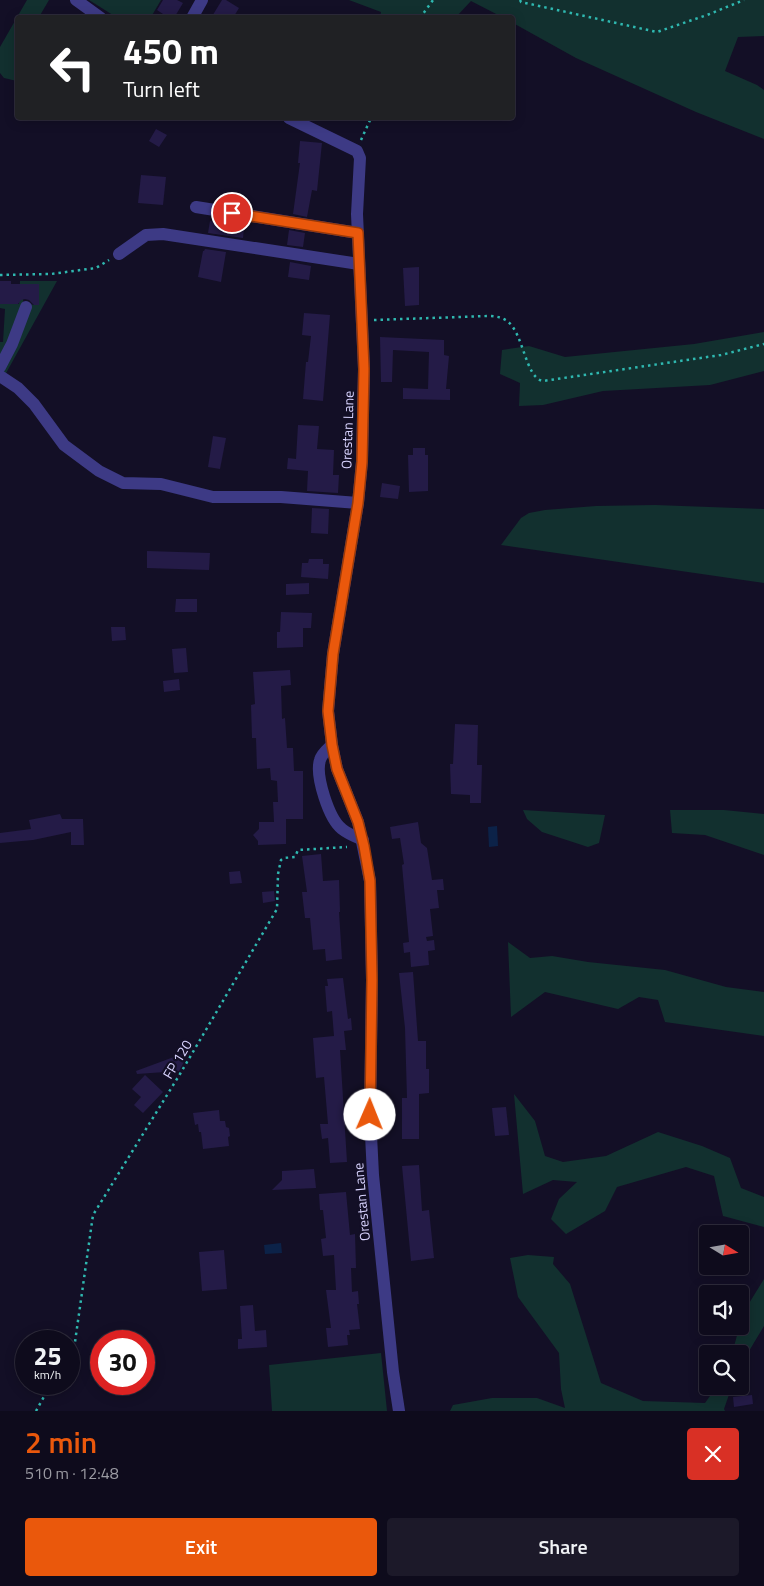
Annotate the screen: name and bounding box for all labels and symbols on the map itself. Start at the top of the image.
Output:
pin [211,192,253,234]
street label: Orestan Lane [335,390,359,470]
street label: FP 120 [157,1035,197,1083]
position arrow [343,1088,395,1140]
street label: Orestan Lane [347,1162,375,1242]
north arrow [699,1225,749,1275]
speed limit sign: 30 [90,1330,155,1395]

